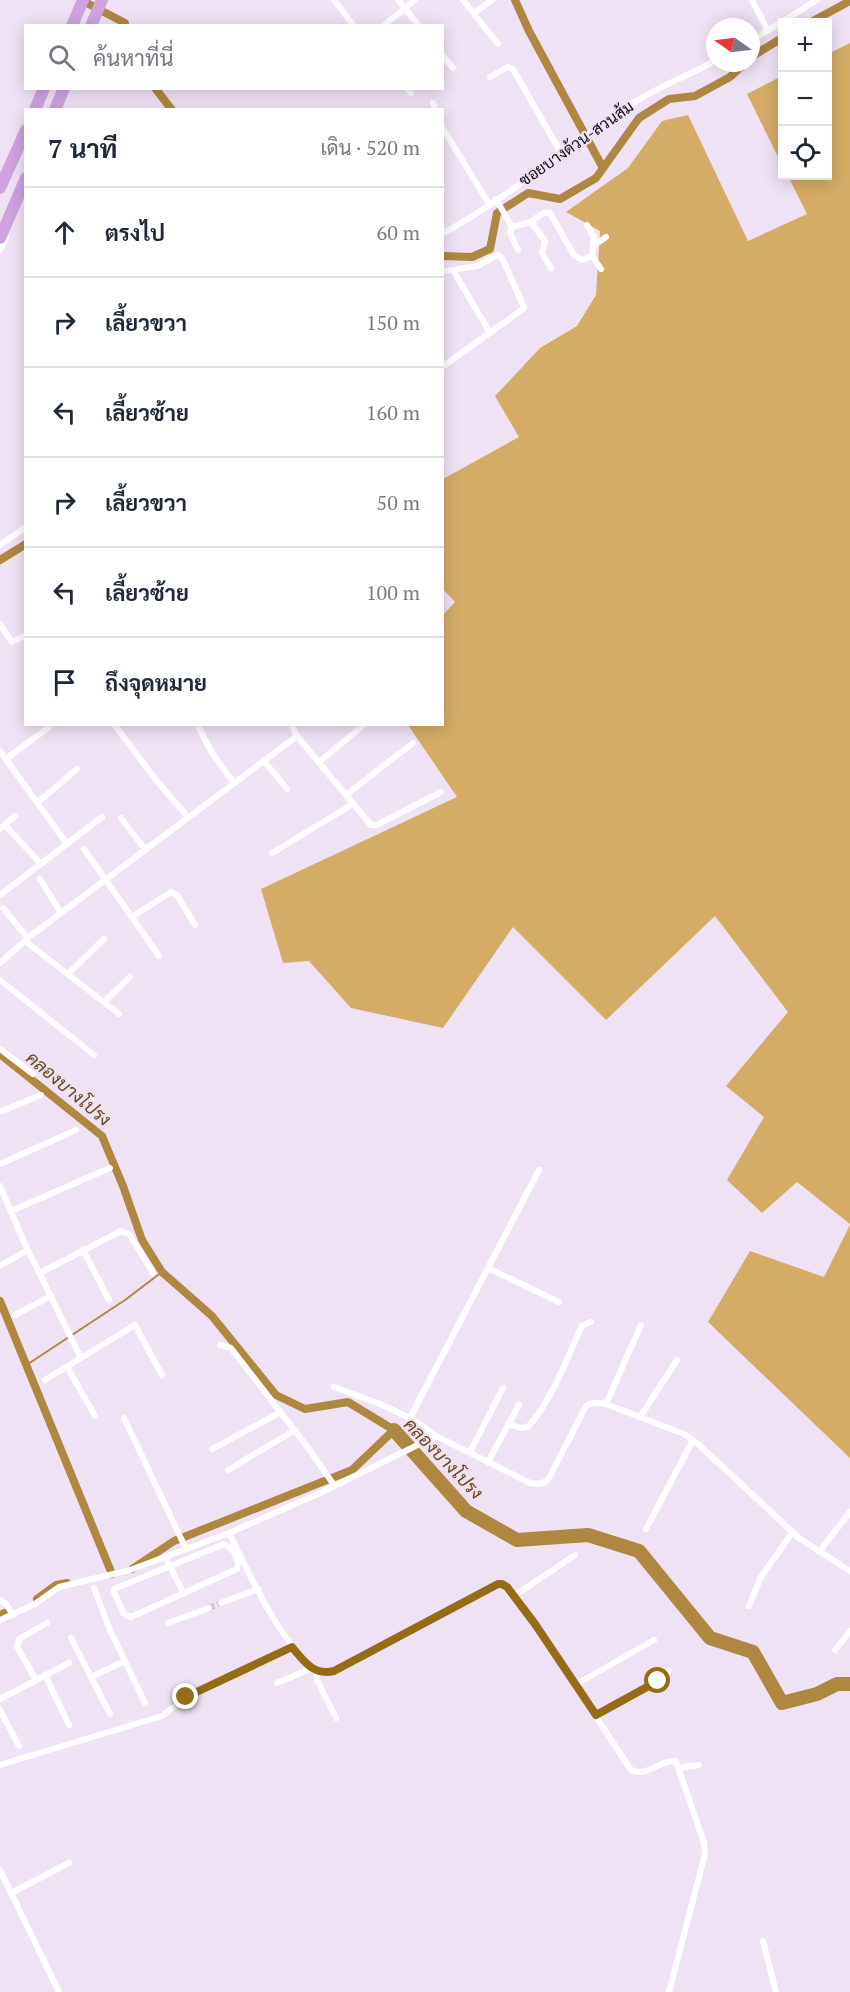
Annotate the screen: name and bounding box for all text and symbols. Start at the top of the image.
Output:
north arrow [706,18,760,72]
map controls [778,18,832,180]
button: + [778,18,832,72]
search box [24,24,444,90]
icon: search [45,41,78,74]
text: ค้นหาที่นี่ [93,43,173,72]
button: − [778,72,832,126]
street label: ซอยบางด้วน-สวนส้ม [514,95,638,191]
button: locate [778,126,832,180]
text: 7 นาที [48,131,118,165]
text: เดิน · 520 m [321,134,420,161]
icon: ahead [48,216,81,249]
text: ตรงไป [105,218,165,247]
text: 60 m [377,219,420,246]
icon: right [48,306,81,339]
text: เลี้ยวขวา [105,308,187,337]
text: 150 m [366,309,420,336]
icon: left [48,396,81,429]
text: เลี้ยวซ้าย [105,398,189,427]
text: 160 m [366,399,420,426]
icon: right [48,486,81,519]
text: เลี้ยวขวา [105,488,187,517]
text: 50 m [377,489,420,516]
icon: left [48,576,81,609]
text: เลี้ยวซ้าย [105,578,189,607]
text: 100 m [366,579,420,606]
icon: arrive [48,666,81,699]
text: ถึงจุดหมาย [105,668,207,697]
water label: คลองบางโปรง [21,1045,117,1131]
water label: คลองบางโปรง [399,1412,489,1504]
route start [644,1667,670,1693]
route end [172,1683,198,1709]

